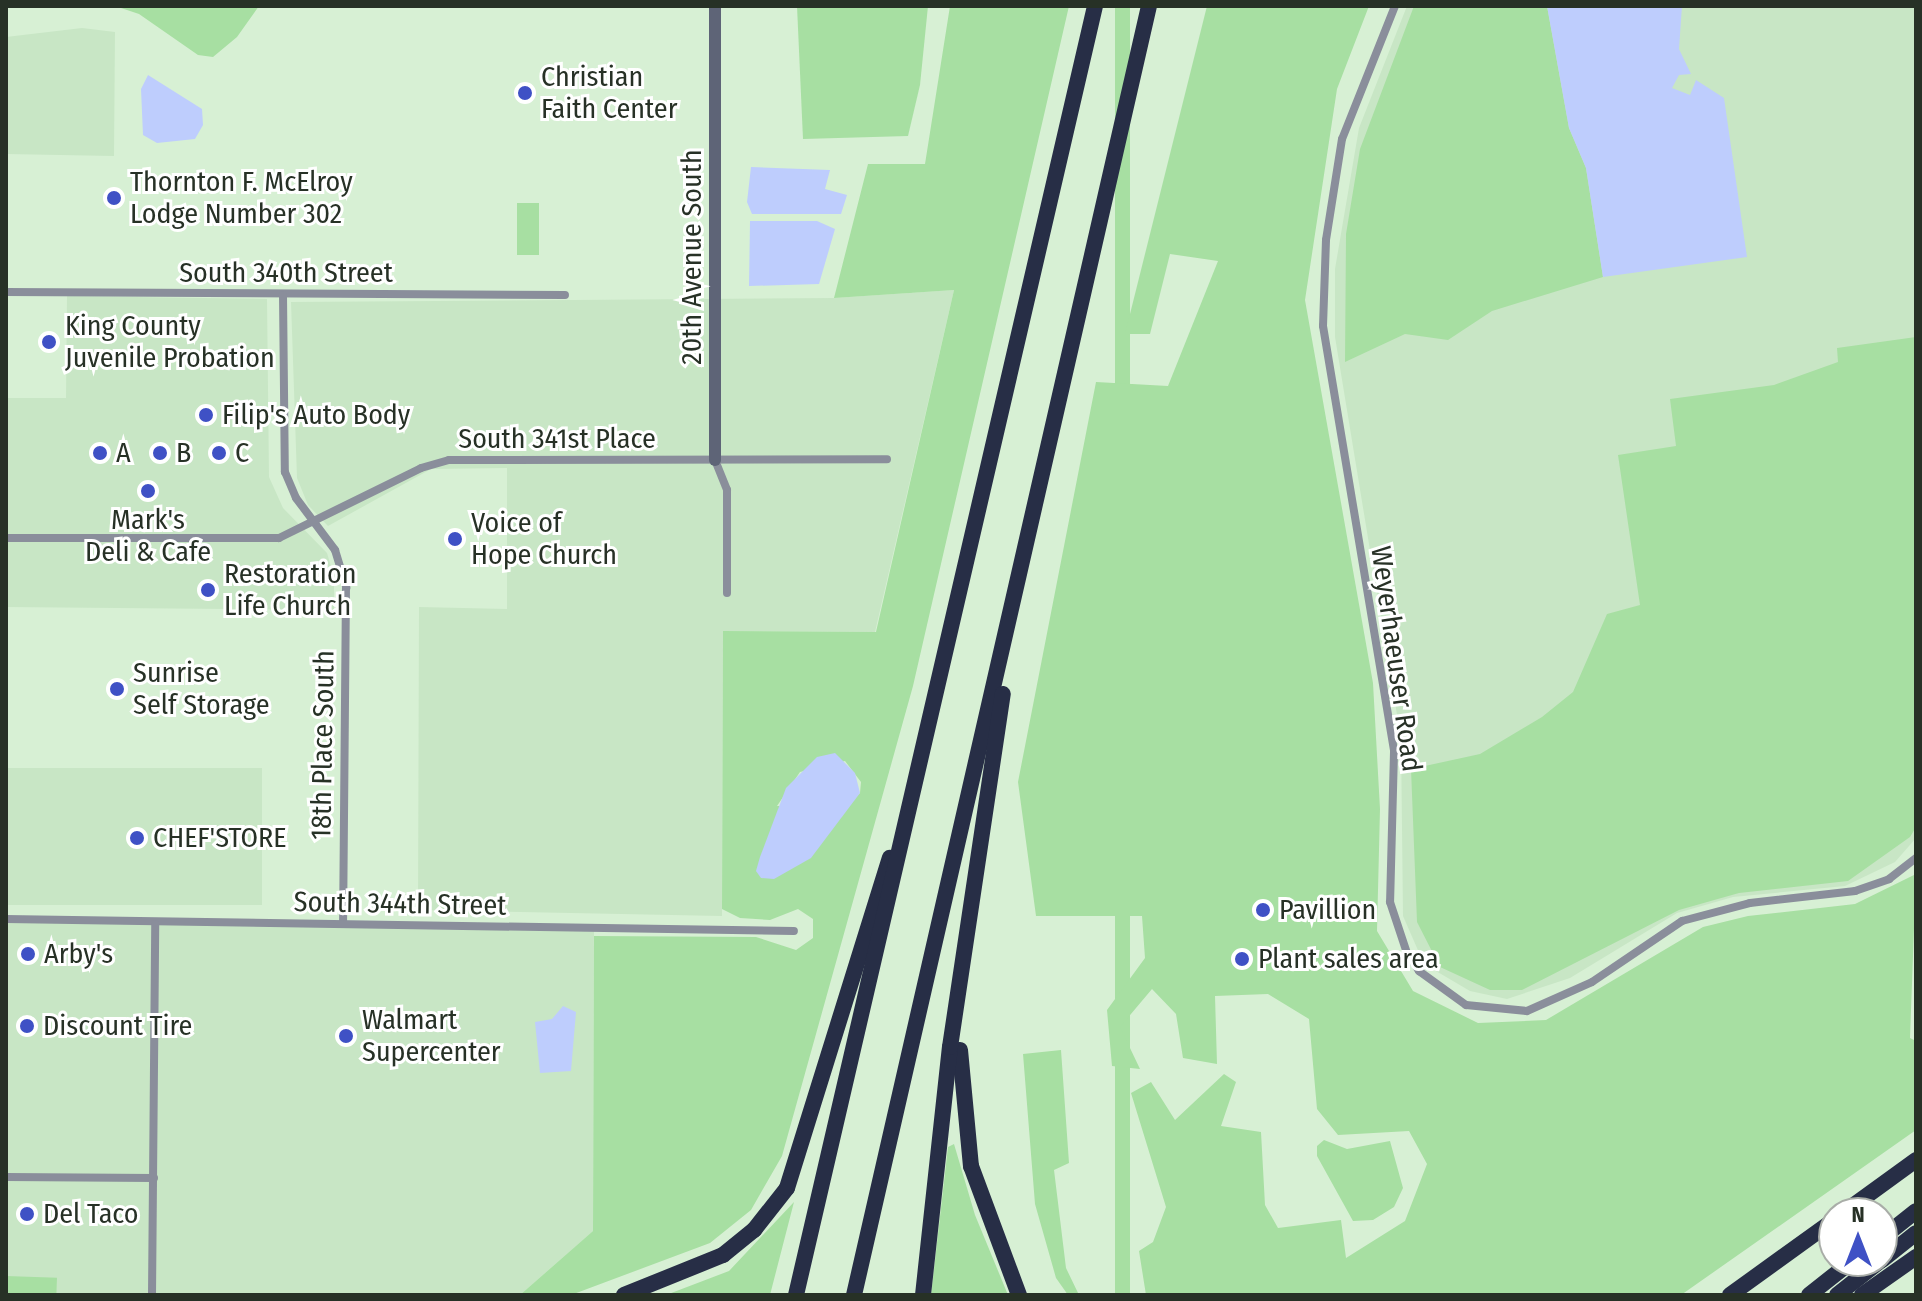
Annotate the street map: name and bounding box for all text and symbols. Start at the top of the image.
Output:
place label: Christian Faith Center [541,60,677,126]
marker: Christian Faith Center [516,84,534,102]
street label: 20th Avenue South [675,149,709,365]
place label: Thornton F. McElroy Lodge Number 302 [130,165,353,231]
marker: Thornton F. McElroy Lodge Number 302 [105,189,123,207]
street label: South 340th Street [179,256,393,290]
place label: King County Juvenile Probation [65,309,275,375]
marker: King County Juvenile Probation [40,333,58,351]
place label: Filip's Auto Body [222,398,410,432]
marker: Filip's Auto Body [197,406,215,424]
street label: South 341st Place [458,422,656,456]
place label: A [116,436,131,470]
place label: B [176,436,191,470]
place label: C [235,436,249,470]
marker: A [91,444,109,462]
marker: B [151,444,169,462]
marker: C [210,444,228,462]
marker: Mark's Deli & Cafe [139,482,157,500]
place label: Mark's Deli & Cafe [85,503,211,569]
place label: Voice of Hope Church [471,506,617,572]
marker: Voice of Hope Church [446,530,464,548]
street label: Weyerhaeuser Road [1364,544,1428,774]
place label: Restoration Life Church [224,557,356,623]
marker: Restoration Life Church [199,581,217,599]
street label: 18th Place South [305,650,341,840]
place label: Sunrise Self Storage [133,656,269,722]
marker: Sunrise Self Storage [108,680,126,698]
place label: CHEF'STORE [153,821,286,855]
marker: CHEF'STORE [128,829,146,847]
street label: South 344th Street [293,885,507,923]
place label: Pavillion [1279,893,1376,927]
marker: Pavillion [1254,901,1272,919]
place label: Arby's [44,937,113,971]
place label: Plant sales area [1258,942,1439,976]
marker: Arby's [19,945,37,963]
marker: Plant sales area [1233,950,1251,968]
place label: Walmart Supercenter [362,1003,501,1069]
place label: Discount Tire [43,1009,192,1043]
marker: Discount Tire [18,1017,36,1035]
marker: Walmart Supercenter [337,1027,355,1045]
place label: Del Taco [43,1197,139,1231]
north arrow [1818,1197,1898,1277]
text: N [1851,1201,1865,1228]
marker: Del Taco [18,1205,36,1223]

